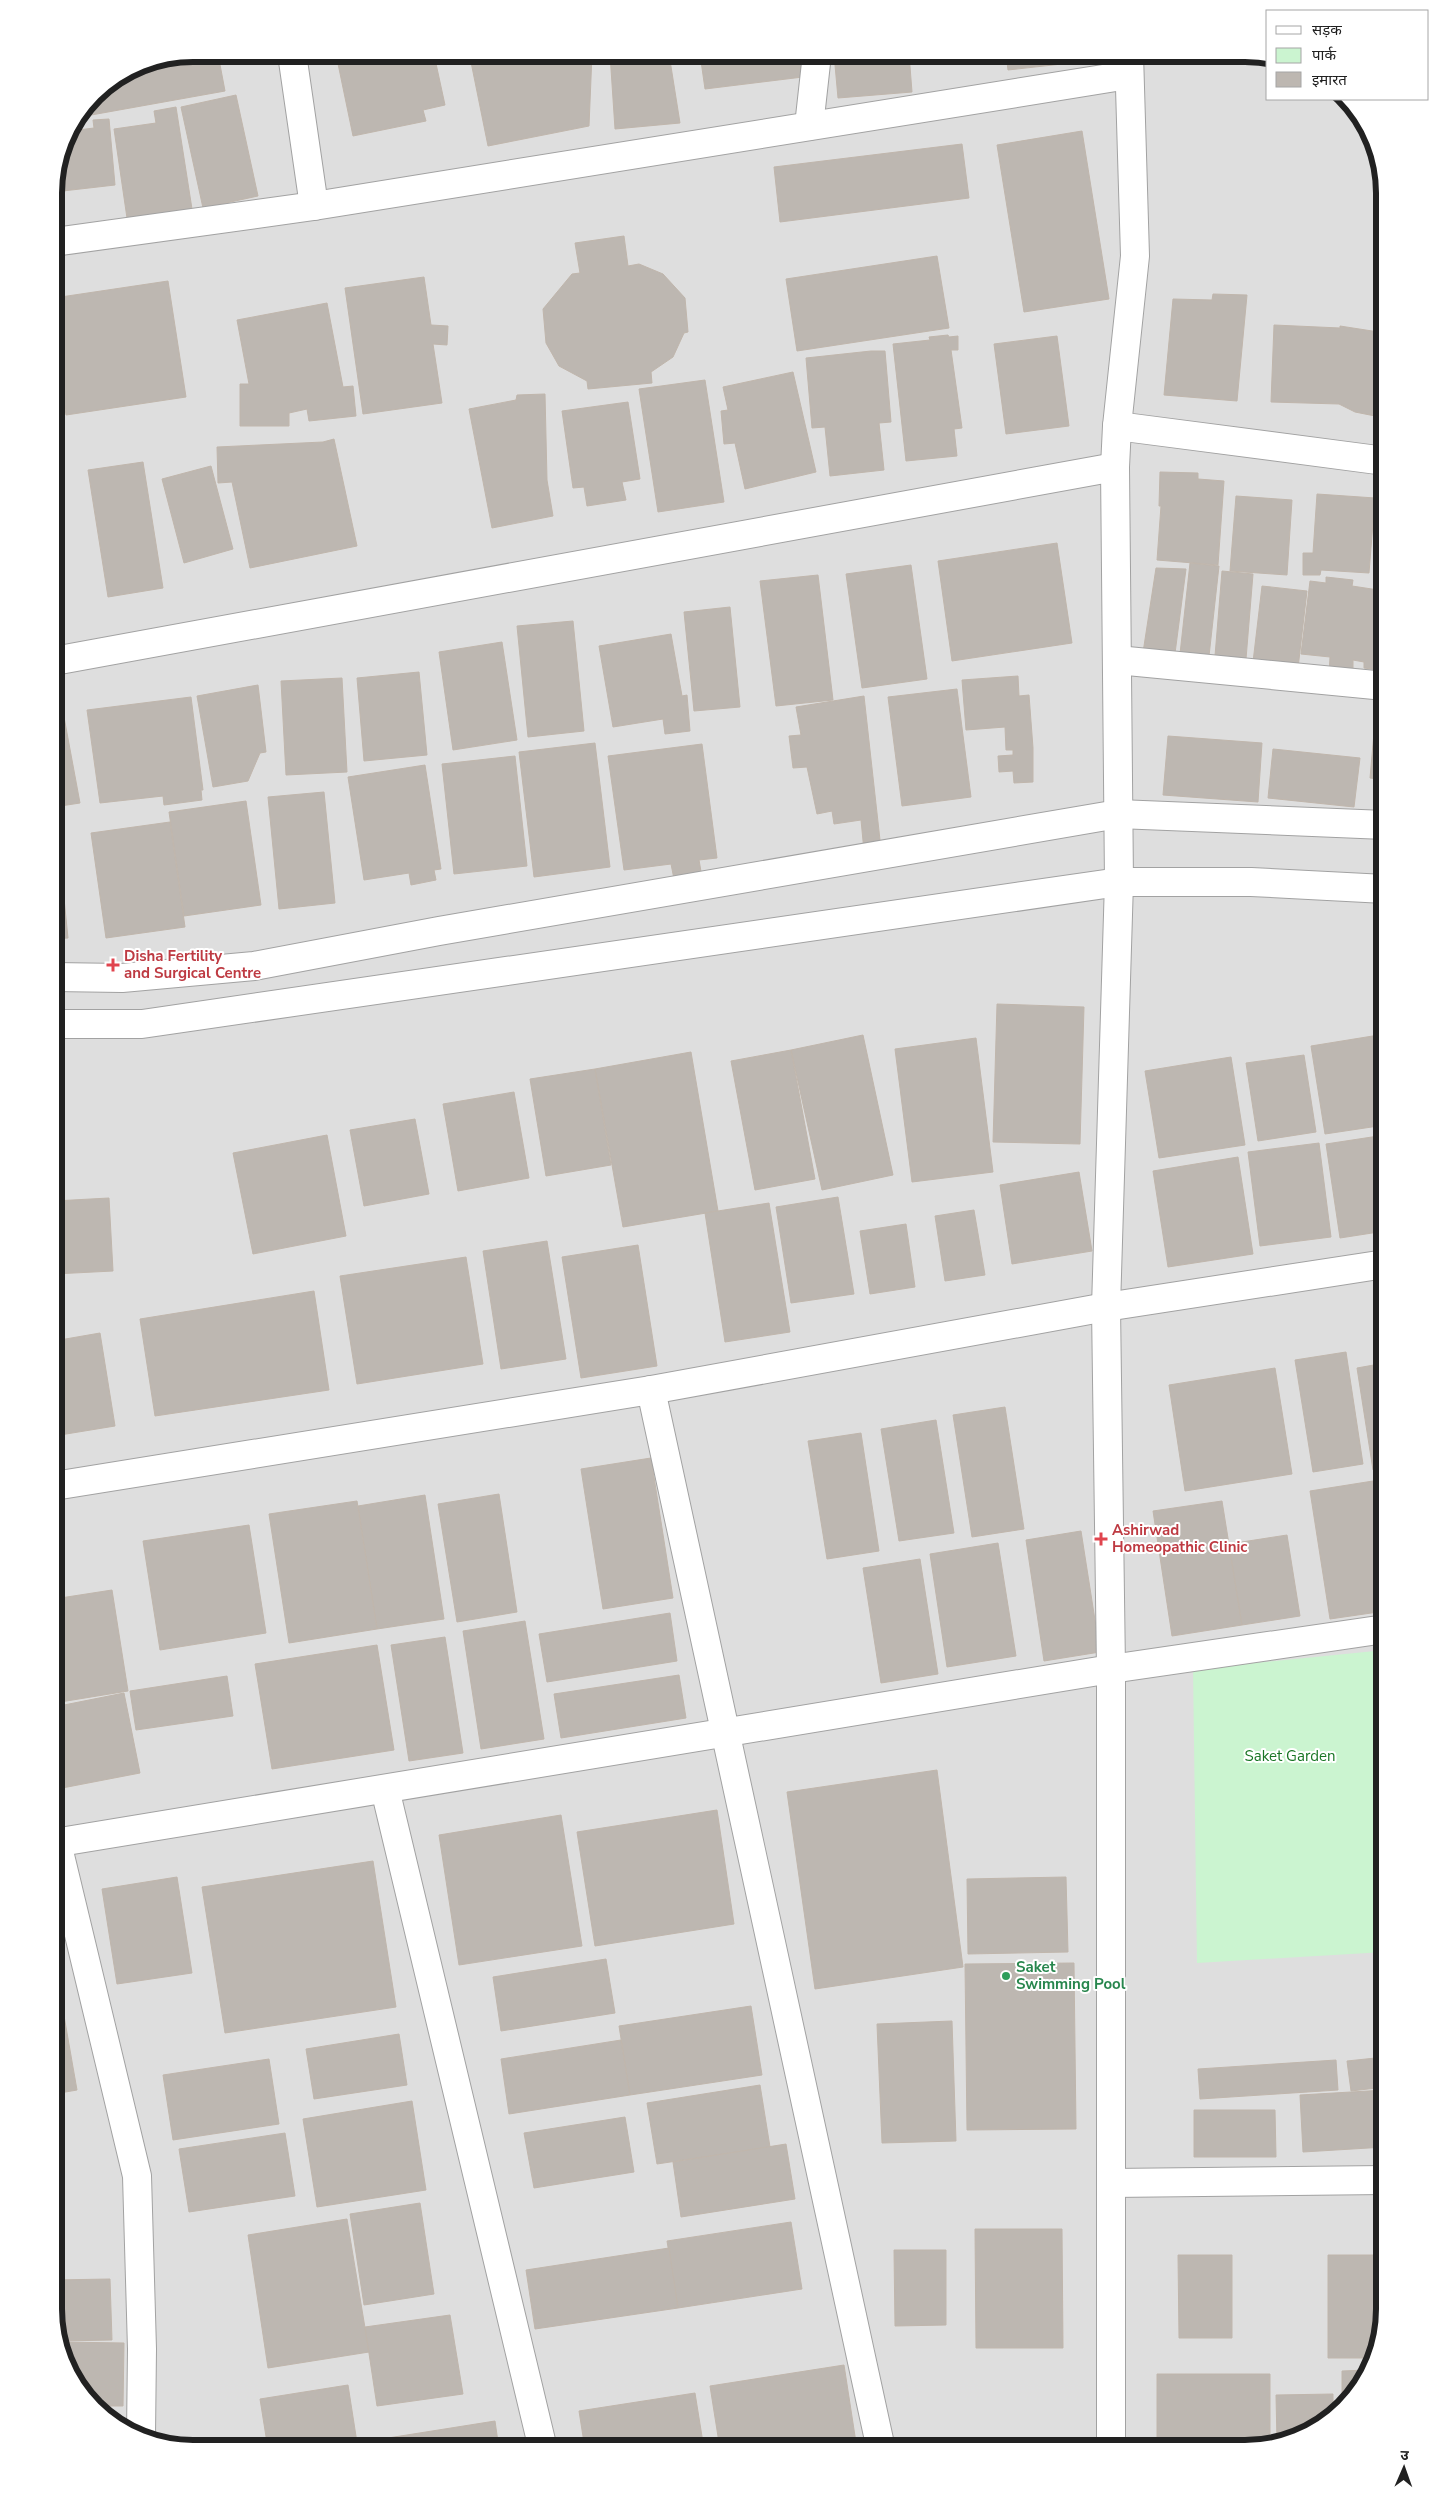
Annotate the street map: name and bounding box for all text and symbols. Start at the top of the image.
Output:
legend [1266,10,1429,100]
text: सड़क [1312,20,1342,40]
text: पार्क [1312,45,1336,65]
text: इमारत [1312,70,1347,90]
place label: Disha Fertility and Surgical Centre [124,946,261,983]
marker: Disha Fertility and Surgical Centre [106,958,120,972]
place label: Ashirwad Homeopathic Clinic [1112,1520,1247,1557]
marker: Ashirwad Homeopathic Clinic [1094,1532,1108,1546]
park label: Saket Garden [1245,1746,1335,1766]
place label: Saket Swimming Pool [1016,1957,1126,1994]
marker: Saket Swimming Pool [1000,1970,1012,1982]
north arrow [1379,2443,1429,2493]
text: उ [1400,2446,1410,2465]

